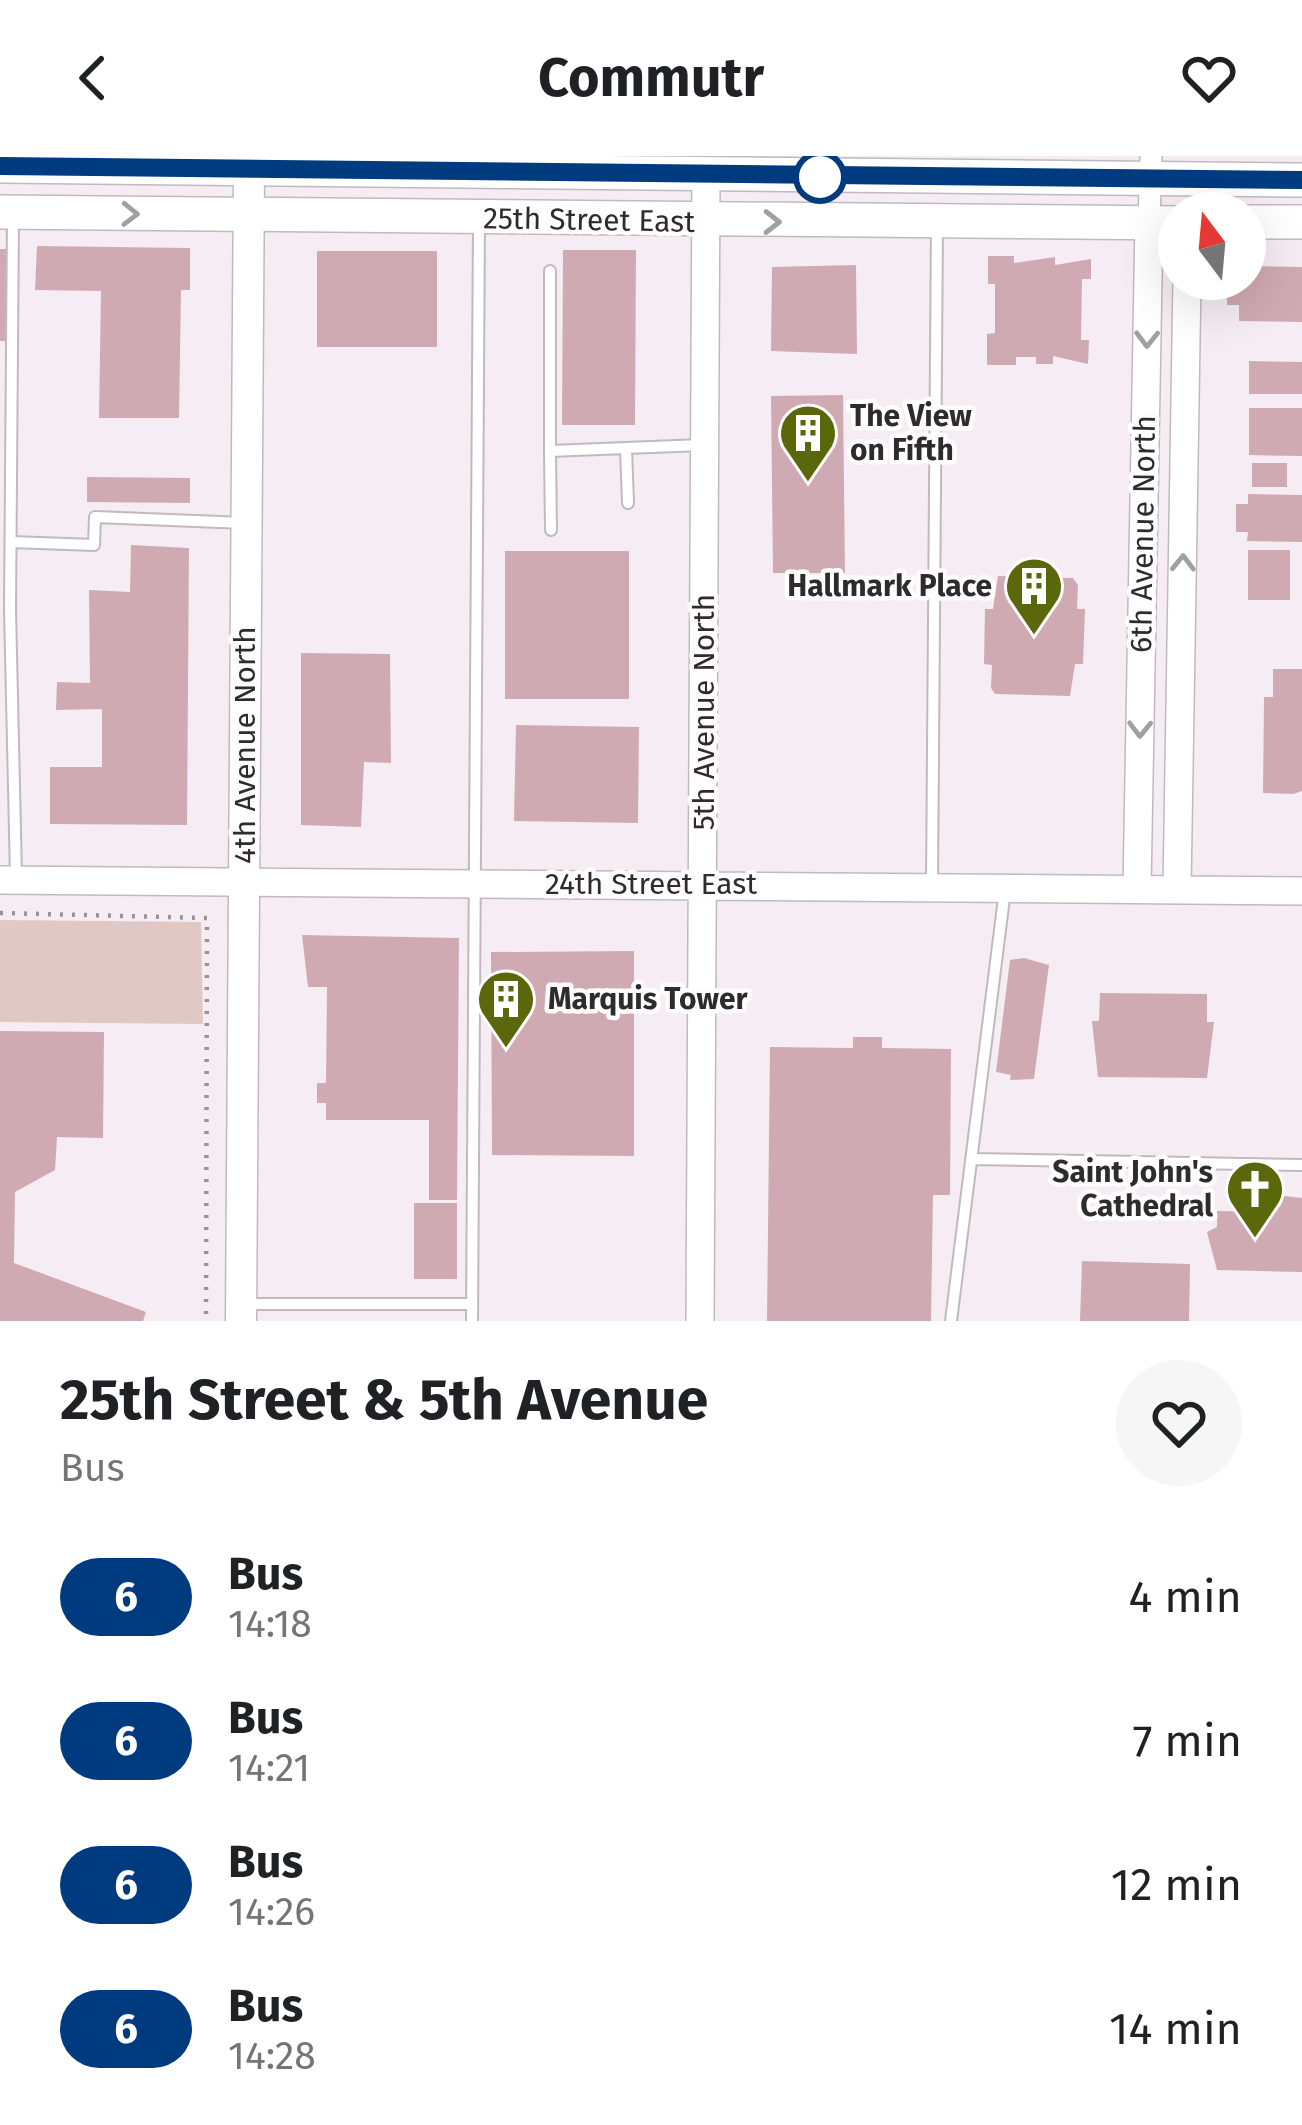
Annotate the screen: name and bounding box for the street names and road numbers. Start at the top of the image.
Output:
street label: 25th Street East [483,200,695,240]
street label: 6th Avenue North [1123,415,1163,653]
street label: 5th Avenue North [686,594,722,830]
street label: 4th Avenue North [227,626,263,864]
street label: 24th Street East [545,866,757,902]

